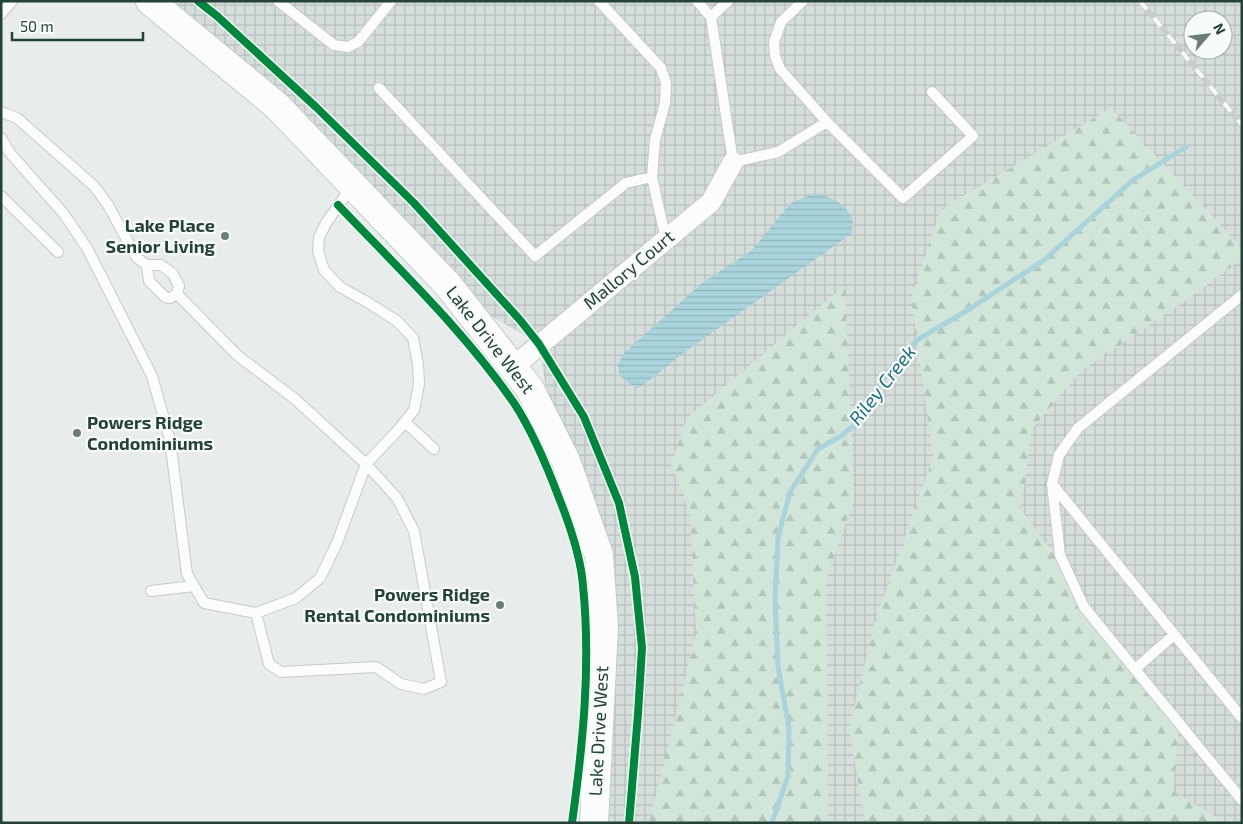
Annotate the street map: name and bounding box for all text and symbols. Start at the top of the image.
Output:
scale bar [12,10,144,42]
north arrow [1183,10,1233,60]
text: 50 m [20,17,54,35]
text: N [1210,20,1230,37]
place label: Lake Place Senior Living [106,214,216,257]
street label: Mallory Court [578,225,678,314]
marker: Lake Place Senior Living [219,230,231,242]
street label: Lake Drive West [442,281,540,398]
water label: Riley Creek [843,340,921,430]
place label: Powers Ridge Condominiums [87,411,213,454]
marker: Powers Ridge Condominiums [71,427,83,439]
place label: Powers Ridge Rental Condominiums [304,583,490,626]
marker: Powers Ridge Rental Condominiums [494,599,506,611]
street label: Lake Drive West [584,665,612,797]

